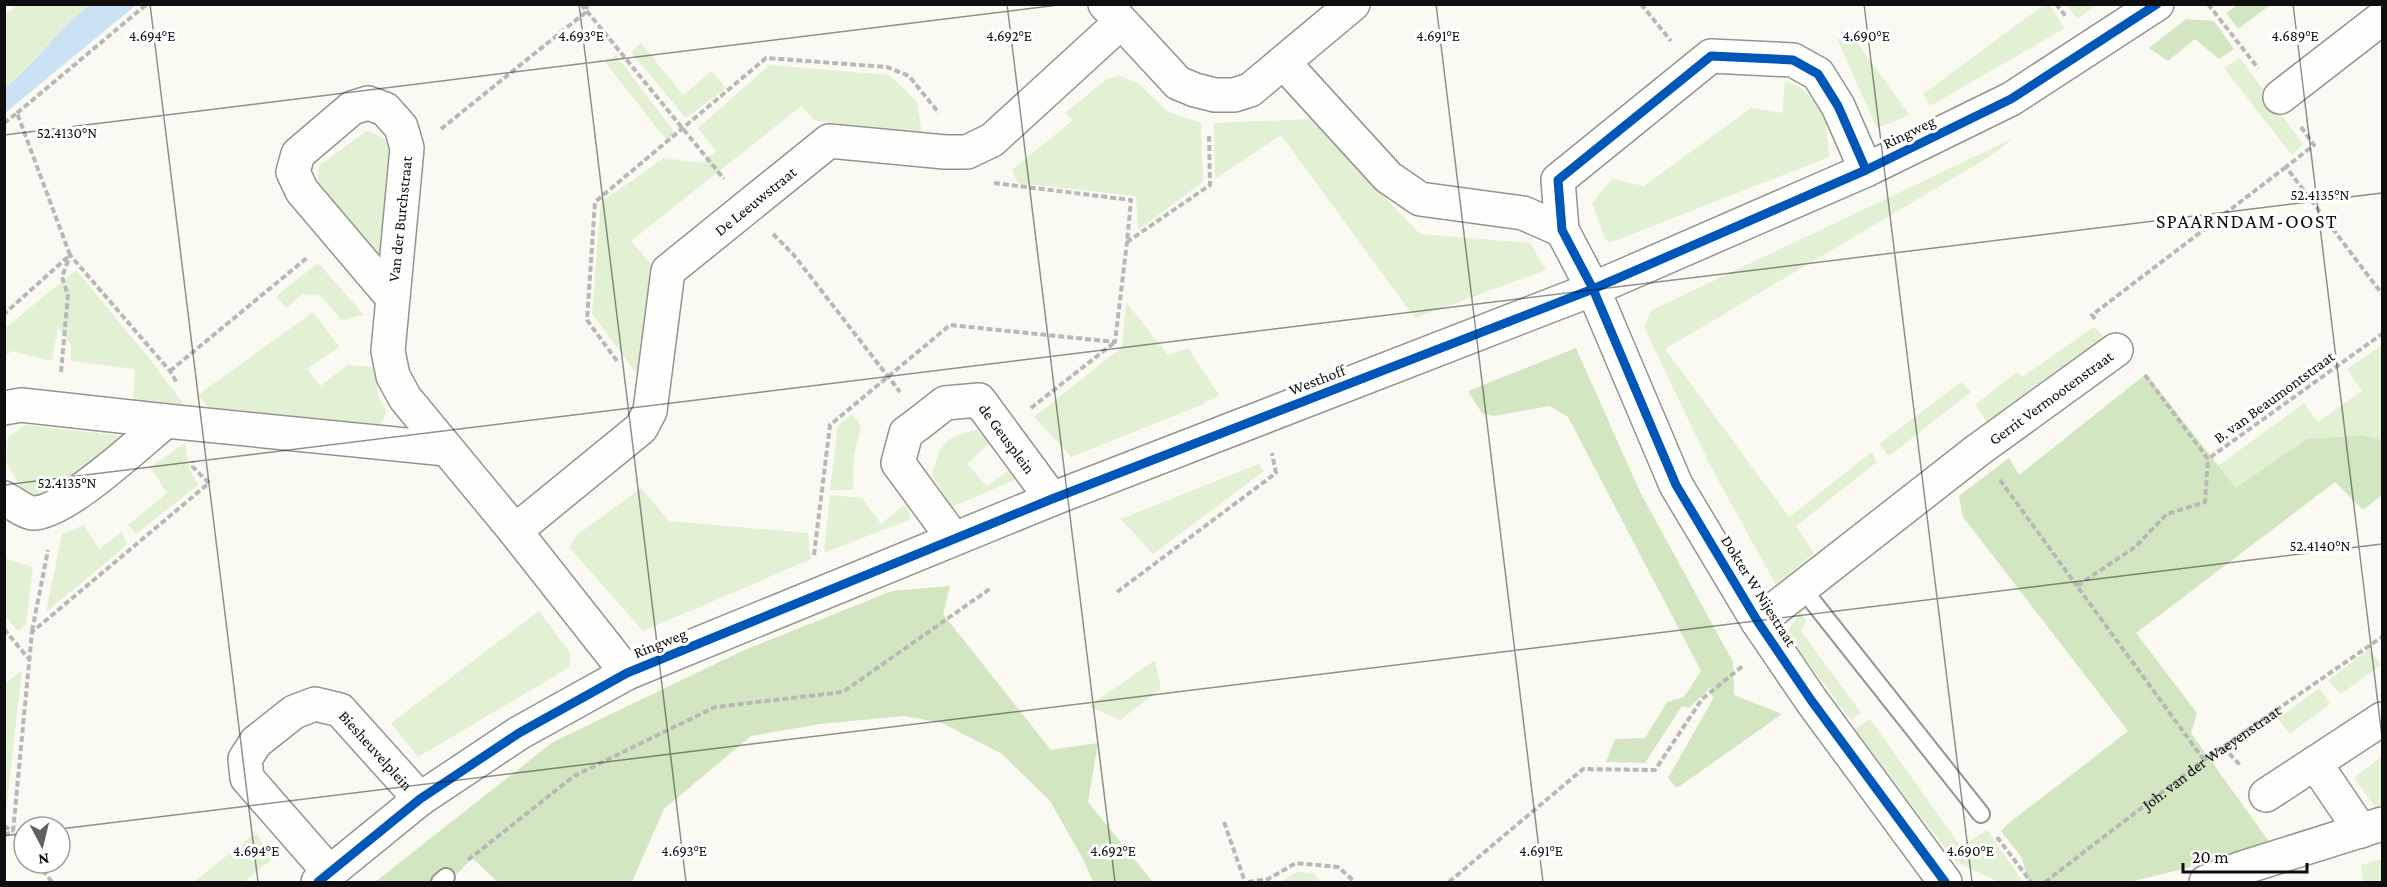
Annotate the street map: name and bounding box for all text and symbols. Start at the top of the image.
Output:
text: 4.694°E [129,28,175,44]
text: 4.693°E [558,28,604,44]
text: 4.692°E [986,28,1032,44]
text: 4.691°E [1416,28,1460,44]
text: 4.690°E [1842,28,1890,44]
text: 4.689°E [2271,28,2319,44]
street label: Ringweg [1880,112,1938,153]
text: 52.4130°N [37,125,97,141]
street label: Van der Burchstraat [385,155,415,283]
street label: De Leeuwstraat [711,162,800,239]
text: 52.4135°N [2291,187,2350,203]
district label: SPAARNDAM-OOST [2156,210,2338,232]
street label: Gerrit Vermootenstraat [1985,346,2116,448]
street label: B. van Beaumontstraat [2210,347,2338,446]
street label: Westhoff [1287,361,1349,398]
street label: de Geusplein [976,400,1039,477]
text: 52.4135°N [38,475,97,491]
street label: Dokter W Nijestraat [1717,532,1800,651]
text: 52.4140°N [2290,538,2351,554]
street label: Ringweg [631,625,690,662]
street label: Joh. van der Waeyenstraat [2137,701,2284,815]
street label: Biesheuvelplein [336,707,416,794]
north arrow [12,815,72,875]
scale bar [2183,836,2308,874]
text: 4.694°E [233,843,279,859]
text: 4.693°E [661,843,707,859]
text: 4.692°E [1090,843,1136,859]
text: 4.691°E [1519,843,1563,859]
text: 4.690°E [1946,843,1994,859]
text: 20 m [2192,847,2229,867]
text: N [37,850,50,869]

